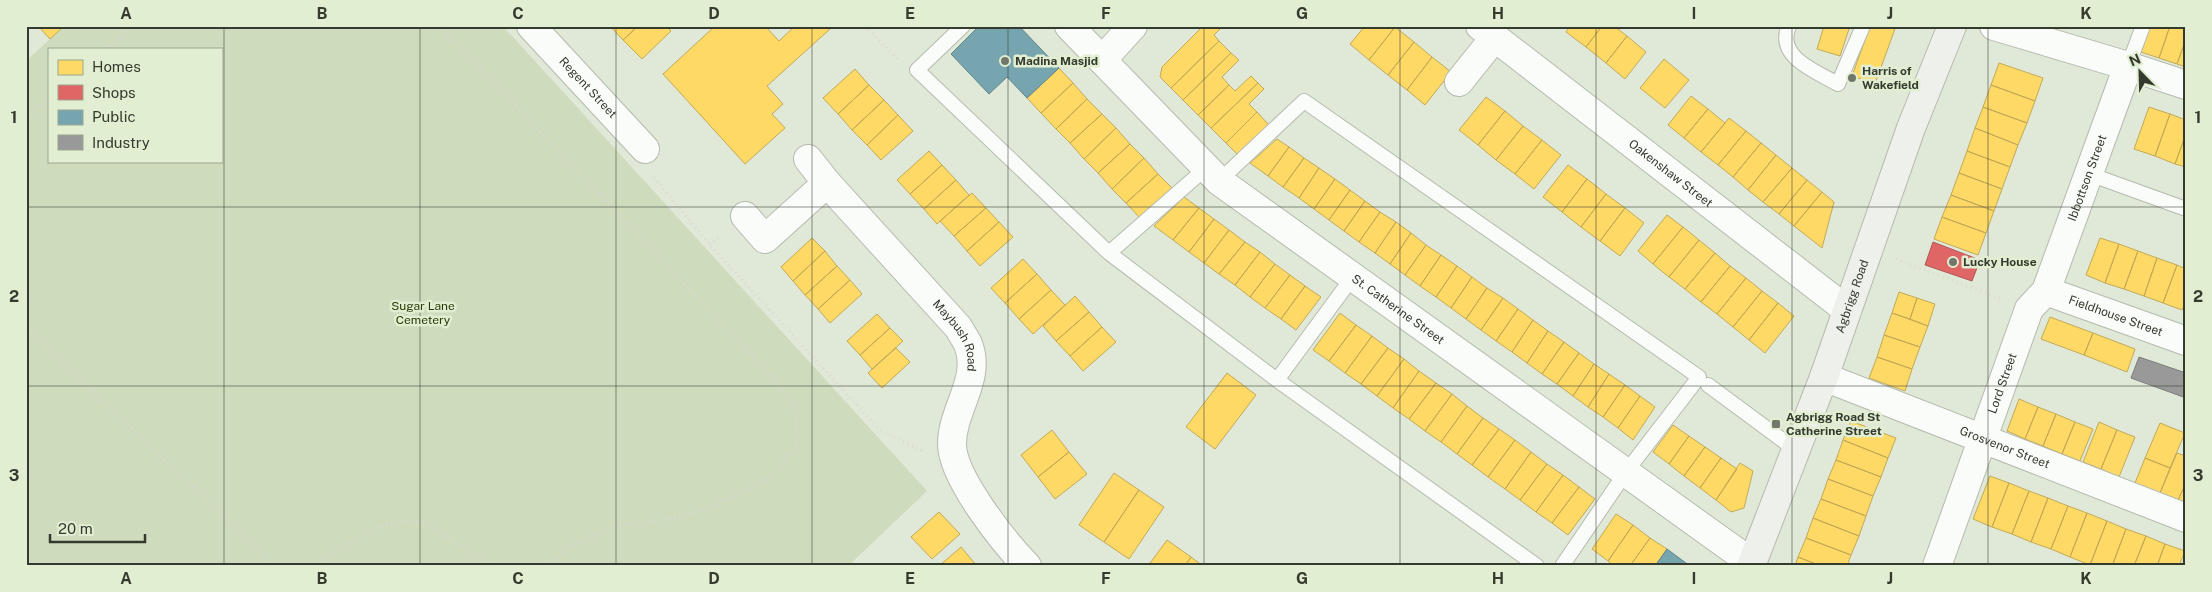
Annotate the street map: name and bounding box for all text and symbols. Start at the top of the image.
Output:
text: A [120,4,132,23]
text: B [317,4,328,23]
text: C [512,4,524,23]
text: D [708,4,720,23]
text: E [905,4,915,23]
text: F [1101,4,1111,23]
text: G [1296,4,1308,23]
text: H [1492,4,1504,23]
text: I [1692,4,1696,23]
text: J [1887,4,1893,23]
text: K [2080,4,2092,23]
legend [48,48,222,162]
north arrow [2114,48,2164,98]
text: N [2127,51,2143,70]
street label: Regent Street [556,54,620,121]
place label: Madina Masjid [1015,54,1098,68]
marker: Madina Masjid [999,55,1011,67]
text: Homes [92,58,141,75]
place label: Harris of Wakefield [1862,64,1919,92]
marker: Harris of Wakefield [1846,72,1858,84]
text: Shops [92,84,136,101]
text: 1 [11,108,17,127]
text: Public [92,108,136,125]
text: 1 [2195,108,2201,127]
street label: Ibbottson Street [2065,133,2109,223]
text: Industry [92,134,150,151]
street label: Oakenshaw Street [1626,137,1716,211]
place label: Lucky House [1963,255,2037,269]
marker: Lucky House [1947,256,1959,268]
street label: Agbrigg Road [1833,258,1871,335]
street label: St. Catherine Street [1349,271,1447,347]
text: 2 [9,287,19,306]
text: 2 [2193,287,2203,306]
street label: Fieldhouse Street [2067,293,2165,339]
street label: Maybush Road [930,297,979,372]
park label: Sugar Lane Cemetery [391,299,455,327]
street label: Lord Street [1985,351,2020,416]
place label: Agbrigg Road St Catherine Street [1786,410,1882,438]
marker: Agbrigg Road St Catherine Street [1770,418,1782,430]
street label: Grosvenor Street [1958,424,2052,471]
text: 3 [9,466,19,485]
text: 3 [2193,466,2203,485]
scale bar [50,512,145,544]
text: 20 m [58,520,93,537]
text: A [120,569,132,588]
text: B [317,569,328,588]
text: C [512,569,524,588]
text: D [708,569,720,588]
text: E [905,569,915,588]
text: F [1101,569,1111,588]
text: G [1296,569,1308,588]
text: H [1492,569,1504,588]
text: I [1692,569,1696,588]
text: J [1887,569,1893,588]
text: K [2080,569,2092,588]

